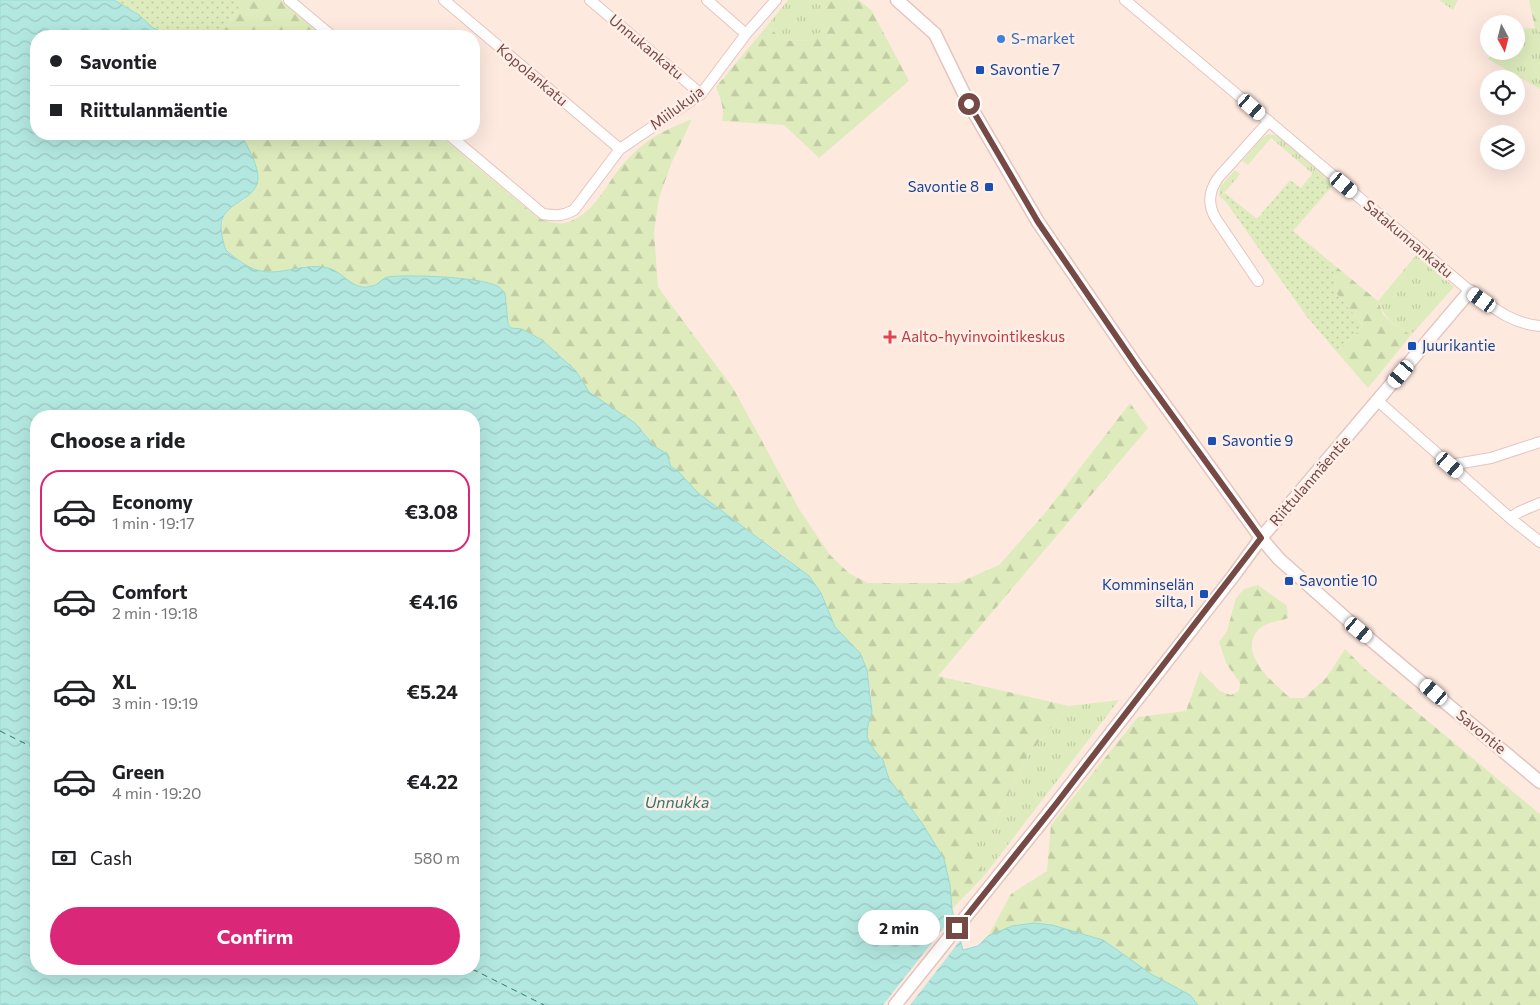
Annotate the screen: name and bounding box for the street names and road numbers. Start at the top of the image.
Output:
street label: Unnukankatu [606,10,688,83]
street label: Kopolankatu [493,39,572,109]
street label: Miilukuja [646,82,707,133]
street label: Satakunnankatu [1360,196,1457,281]
street label: Riittulanmäentie [1265,431,1353,529]
street label: Savontie [1453,705,1510,757]

